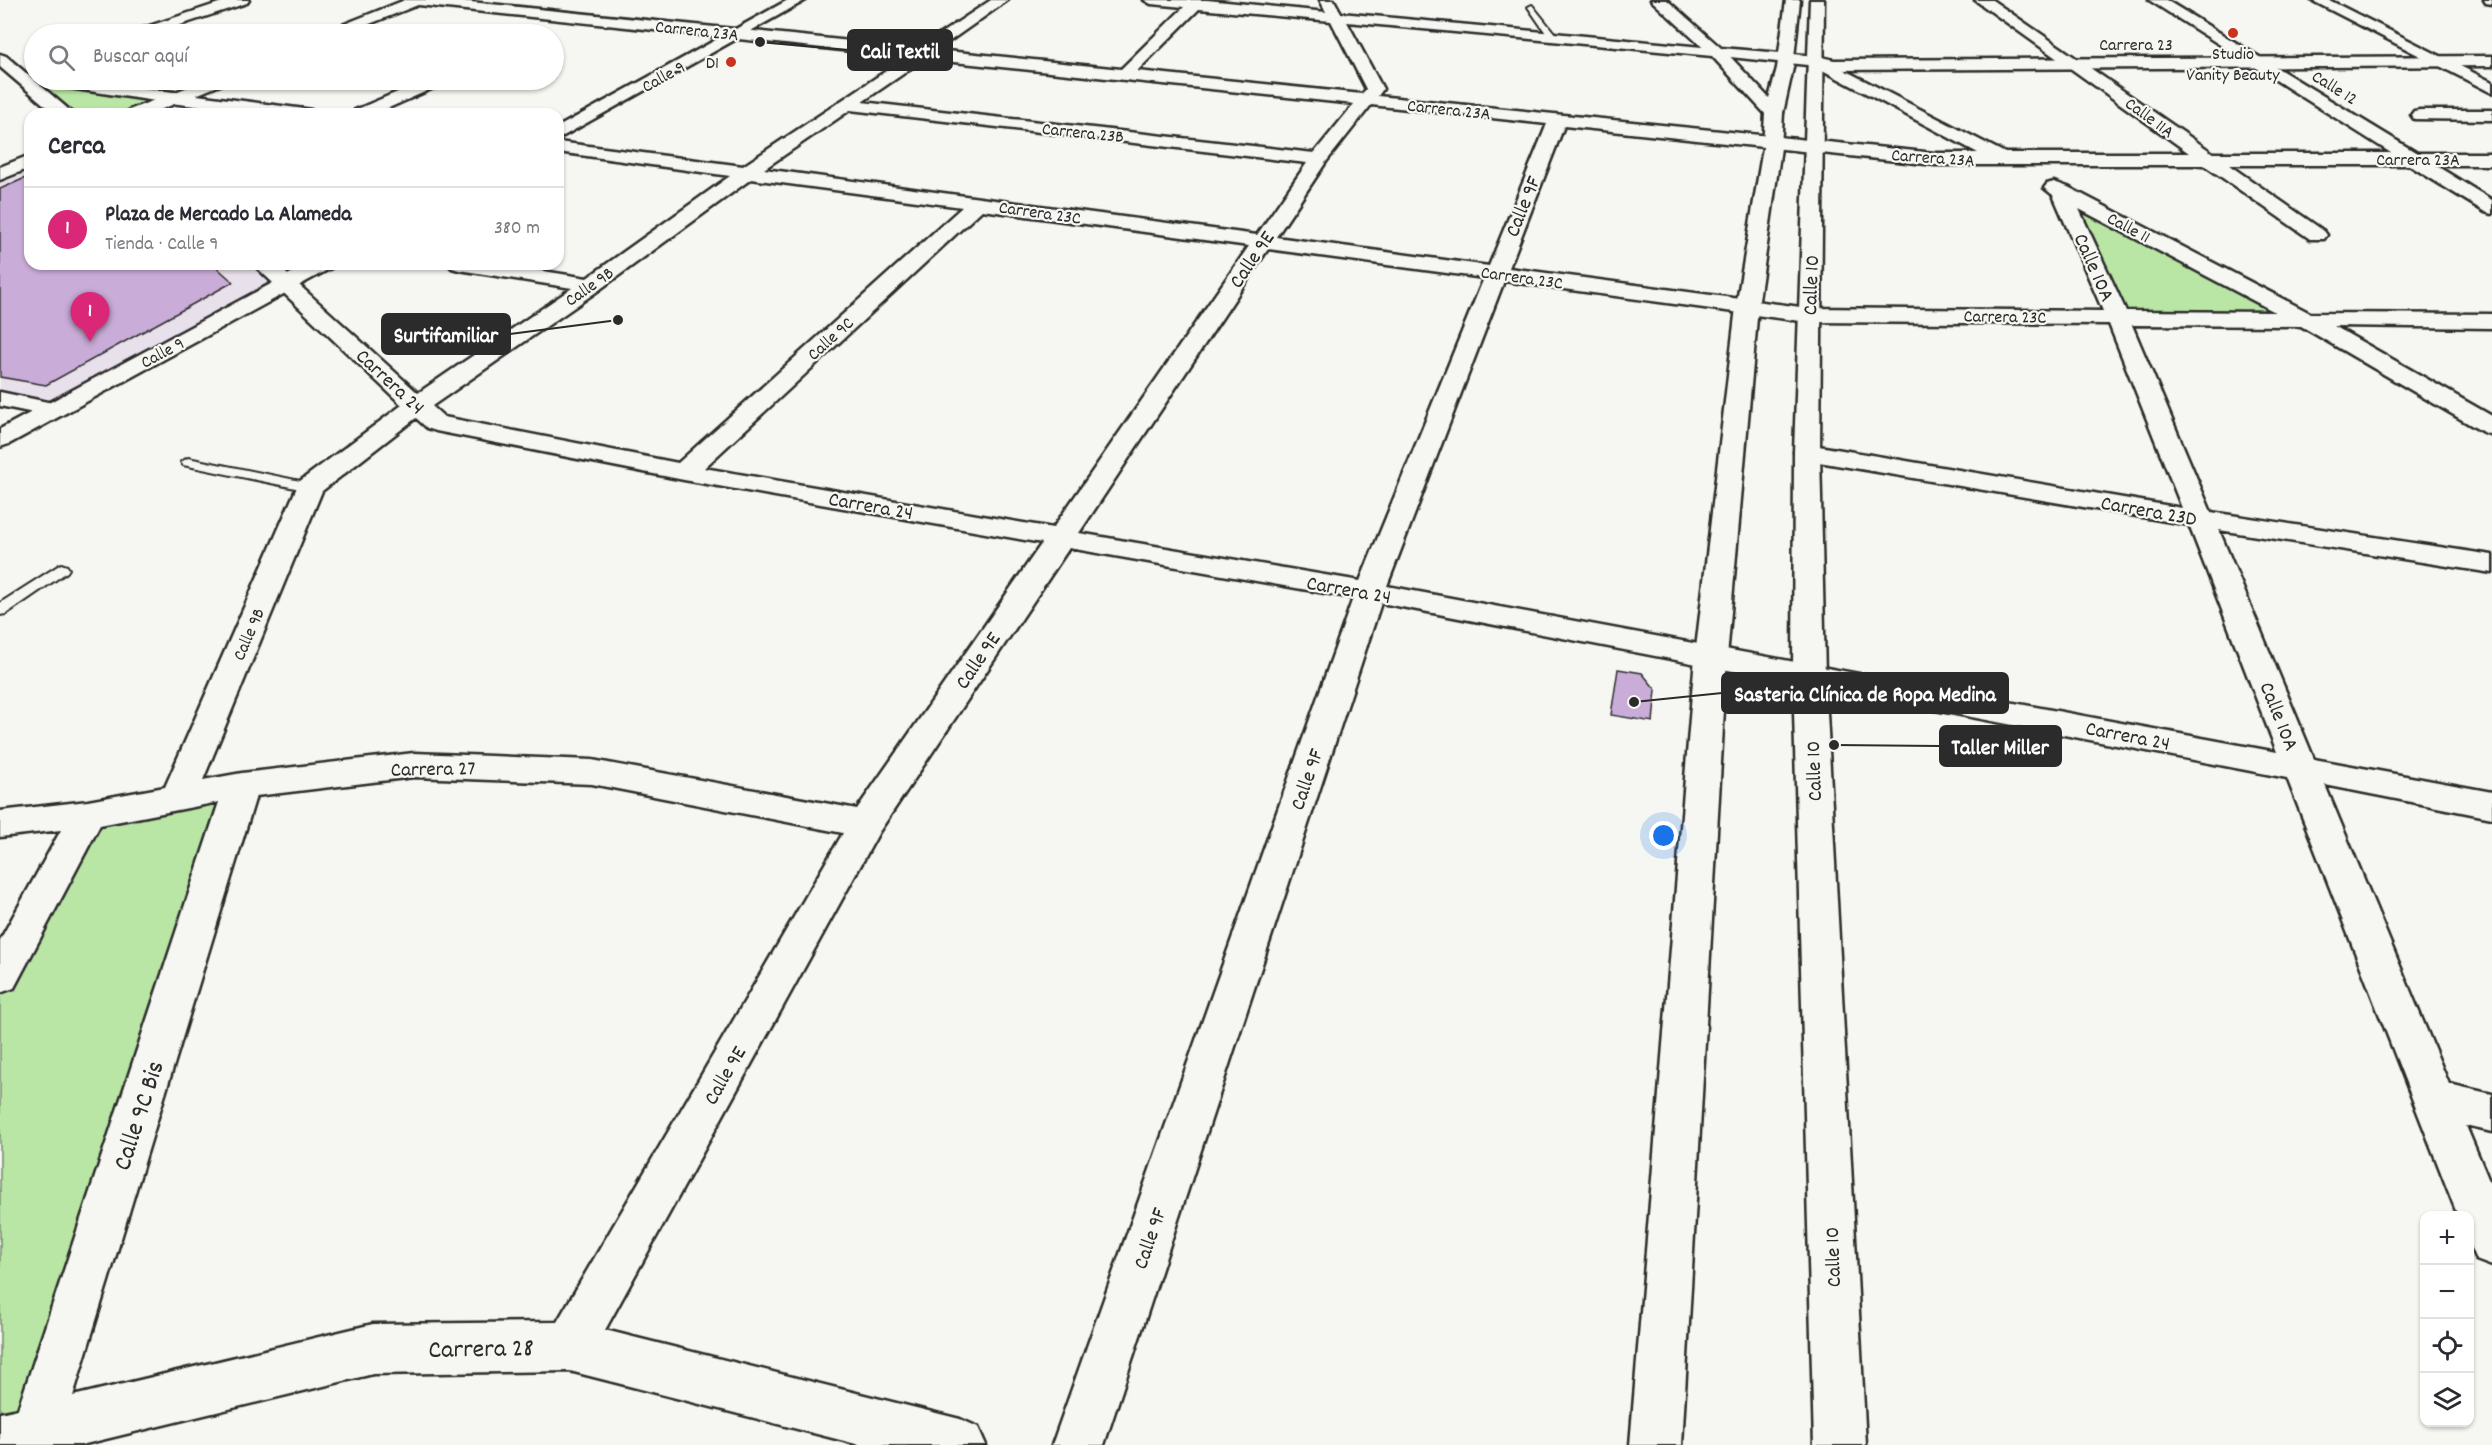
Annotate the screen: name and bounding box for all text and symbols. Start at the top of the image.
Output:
street label: Carrera 23A [654,16,740,49]
search box [24,24,564,90]
marker: Studio Vanity Beauty [2226,26,2240,40]
callout: Cali Textil [848,30,952,70]
street label: Carrera 23 [2099,34,2173,59]
text: Cali Textil [860,38,941,69]
icon: search [45,41,78,74]
text: Buscar aquí [93,42,188,73]
place label: Studio Vanity Beauty [2186,43,2280,89]
place label: D1 [706,52,719,77]
marker: D1 [724,55,738,69]
street label: Calle 9 [638,56,690,100]
street label: Calle 12 [2306,65,2361,113]
street label: Calle 11A [2119,93,2179,146]
street label: Carrera 23A [1406,95,1492,128]
street label: Carrera 23B [1041,118,1125,151]
text: Cerca [48,129,105,166]
street label: Carrera 23A [1890,144,1976,175]
street label: Carrera 23A [2376,149,2460,174]
street label: Calle 9F [1499,172,1551,242]
street label: Carrera 23C [997,196,1082,233]
text: Plaza de Mercado La Alameda [105,200,352,231]
street label: Calle 11 [2102,207,2154,251]
text: 1 [65,215,70,243]
text: 380 m [494,215,540,243]
street label: Calle 9E [1223,226,1284,295]
street label: Calle 10A [2064,229,2121,307]
text: Tienda · Calle 9 [105,231,219,259]
street label: Calle 10 [1797,254,1829,316]
street label: Carrera 23C [1479,261,1564,298]
street label: Calle 9B [561,262,620,314]
pin: 1 [70,292,110,342]
street label: Carrera 23C [1963,305,2047,332]
street label: Calle 9C [803,312,861,368]
callout: Surtifamiliar [382,314,510,354]
text: Surtifamiliar [394,322,499,353]
street label: Calle 9 [137,332,189,376]
street label: Carrera 24 [347,343,430,423]
street label: Carrera 24 [826,486,915,530]
street label: Carrera 23D [2098,490,2199,536]
street label: Carrera 24 [1304,570,1393,614]
street label: Calle 9B [228,605,273,665]
street label: Calle 9E [949,627,1010,696]
callout: Sasteria Clínica de Ropa Medina [1722,673,2008,713]
street label: Calle 10A [2250,678,2305,756]
text: Sasteria Clínica de Ropa Medina [1734,681,1996,712]
street label: Carrera 24 [2083,715,2172,761]
callout: Taller Miller [1940,726,2061,766]
text: Taller Miller [1951,734,2050,765]
street label: Calle 10 [1800,740,1832,802]
street label: Calle 9F [1284,745,1334,815]
street label: Carrera 27 [390,755,476,787]
your location [1649,821,1678,850]
street label: Calle 9E [698,1041,756,1111]
street label: Calle 9C Bis [105,1056,175,1176]
street label: Calle 9F [1127,1204,1177,1274]
map controls [2420,1211,2474,1427]
button: + [2420,1211,2474,1265]
street label: Calle 10 [1819,1226,1851,1288]
button: − [2420,1265,2474,1319]
button: locate [2420,1319,2474,1373]
street label: Carrera 28 [428,1331,534,1370]
button: layers [2420,1373,2474,1427]

